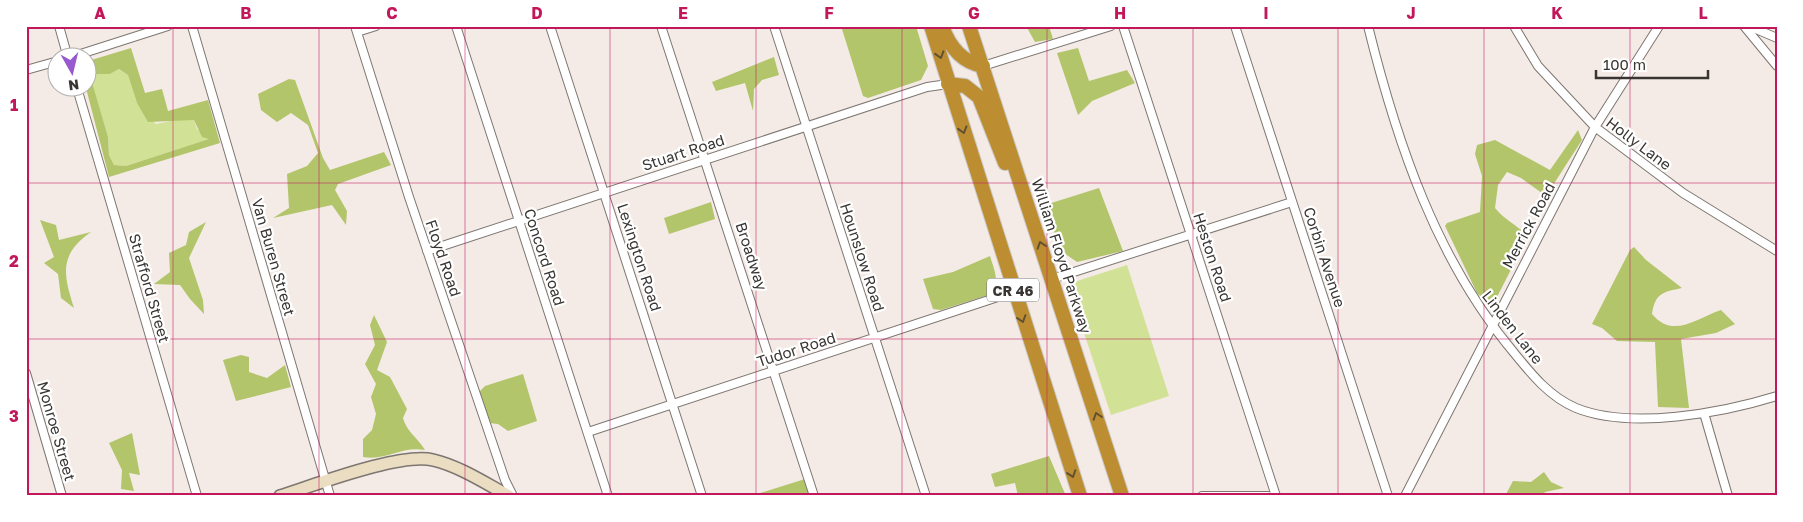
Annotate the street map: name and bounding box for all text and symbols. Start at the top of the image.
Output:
text: A [94,3,106,23]
text: B [240,3,252,23]
text: C [386,3,398,23]
text: D [531,3,543,23]
text: E [678,3,688,23]
text: F [824,3,834,23]
text: G [968,3,980,23]
text: H [1114,3,1126,23]
text: I [1263,3,1269,23]
text: J [1406,3,1416,23]
text: K [1551,3,1563,23]
text: L [1698,3,1708,23]
north arrow [48,48,98,98]
scale bar [1596,48,1708,80]
one-way arrow [934,50,944,59]
text: 100 m [1603,55,1646,73]
text: N [67,76,80,95]
text: 1 [10,95,18,115]
street label: Holly Lane [1603,113,1675,174]
one-way arrow [957,126,967,134]
street label: Stuart Road [640,130,726,174]
street label: William Floyd Parkway [1028,176,1096,336]
street label: Merrick Road [1498,179,1558,271]
street label: Van Buren Street [249,196,299,318]
street label: Lexington Road [614,201,666,313]
street label: Hounslow Road [837,201,889,313]
street label: Corbin Avenue [1300,205,1350,310]
street label: Concord Road [521,206,569,308]
street label: Heston Road [1190,210,1236,304]
street label: Floyd Road [422,217,466,299]
street label: Broadway [732,220,772,293]
street label: Strafford Street [126,231,174,345]
one-way arrow [1037,241,1047,249]
text: 2 [9,251,19,271]
road number: CR 46 [987,278,1039,302]
street label: Linden Lane [1479,287,1547,367]
one-way arrow [1016,314,1026,323]
street label: Tudor Road [754,328,838,370]
street label: Monroe Street [34,379,80,483]
text: 3 [9,406,19,426]
one-way arrow [1092,412,1102,421]
one-way arrow [1066,469,1076,477]

